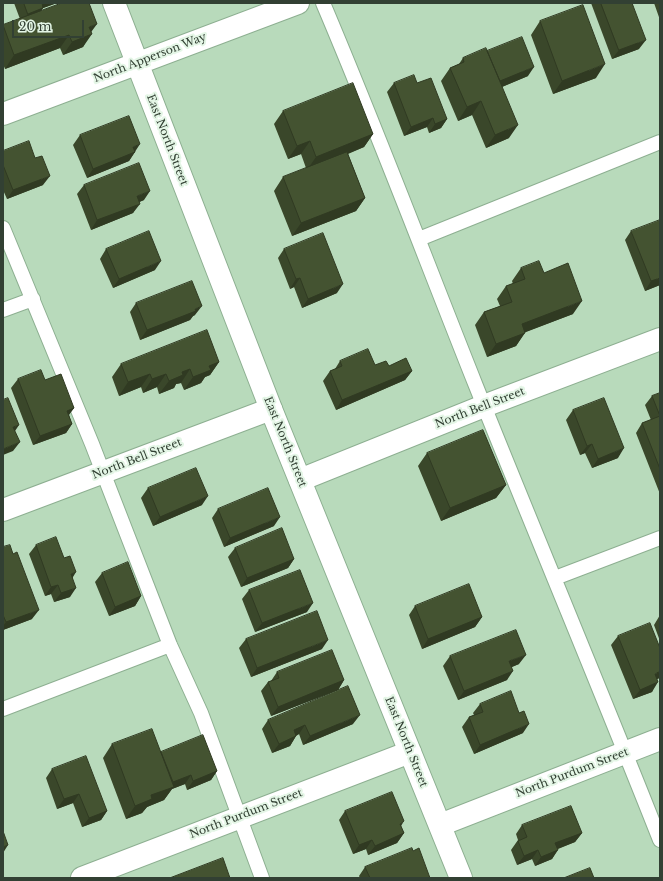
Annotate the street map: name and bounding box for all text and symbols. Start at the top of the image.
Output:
scale bar [14,12,86,38]
text: 20 m [19,19,51,34]
street label: North Apperson Way [92,30,208,86]
street label: East North Street [144,93,190,187]
street label: North Bell Street [433,385,527,431]
street label: East North Street [261,395,309,489]
street label: North Bell Street [90,436,184,482]
street label: East North Street [382,695,430,789]
street label: North Purdum Street [514,745,630,801]
street label: North Purdum Street [188,786,304,842]

